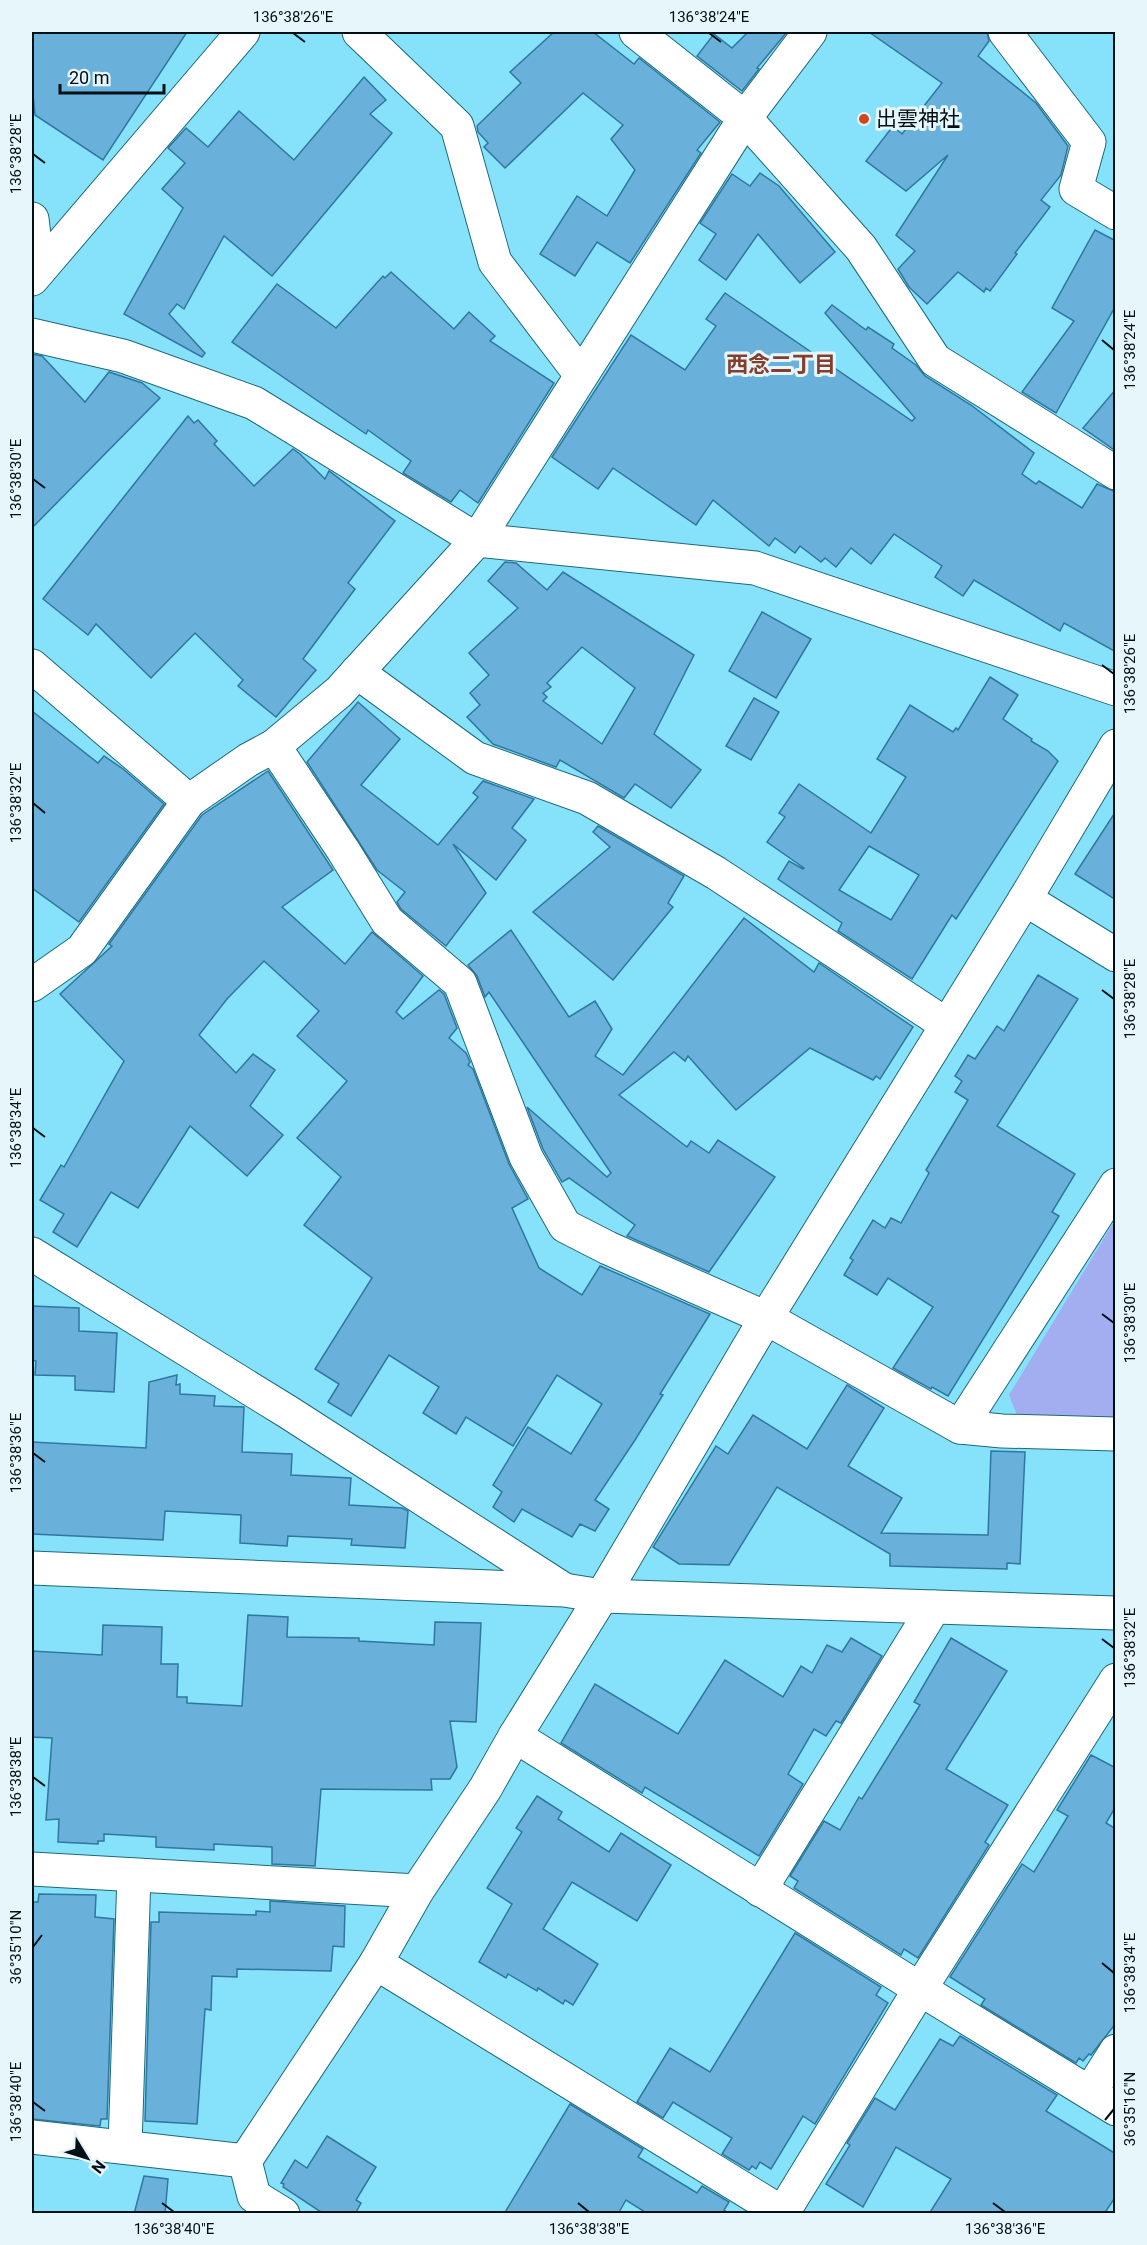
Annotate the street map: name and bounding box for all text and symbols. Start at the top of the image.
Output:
text: 136°38'26"E [253,8,334,26]
text: 136°38'24"E [669,8,750,26]
scale bar [60,57,164,95]
text: 20 m [69,67,109,88]
place label: 出雲神社 [876,107,960,131]
marker: 出雲神社 [857,112,871,126]
text: 136°38'28"E [7,113,25,194]
text: 136°38'24"E [1121,309,1139,390]
district label: 西念二丁目 [726,352,836,377]
text: 136°38'30"E [7,438,25,519]
text: 136°38'26"E [1121,633,1139,714]
text: 136°38'32"E [7,762,25,843]
text: 136°38'28"E [1121,958,1139,1039]
text: 136°38'34"E [7,1087,25,1168]
text: 136°38'30"E [1121,1282,1139,1363]
text: 136°38'36"E [7,1412,25,1493]
text: 136°38'32"E [1121,1607,1139,1688]
text: 136°38'38"E [7,1736,25,1817]
text: 36°35'10"N [7,1910,25,1984]
text: 136°38'34"E [1121,1932,1139,2013]
text: 136°38'40"E [7,2061,25,2142]
text: 36°35'16"N [1121,2072,1139,2146]
north arrow [57,2128,117,2188]
text: N [87,2157,109,2177]
text: 136°38'40"E [134,2220,215,2238]
text: 136°38'38"E [549,2220,630,2238]
text: 136°38'36"E [965,2220,1046,2238]

